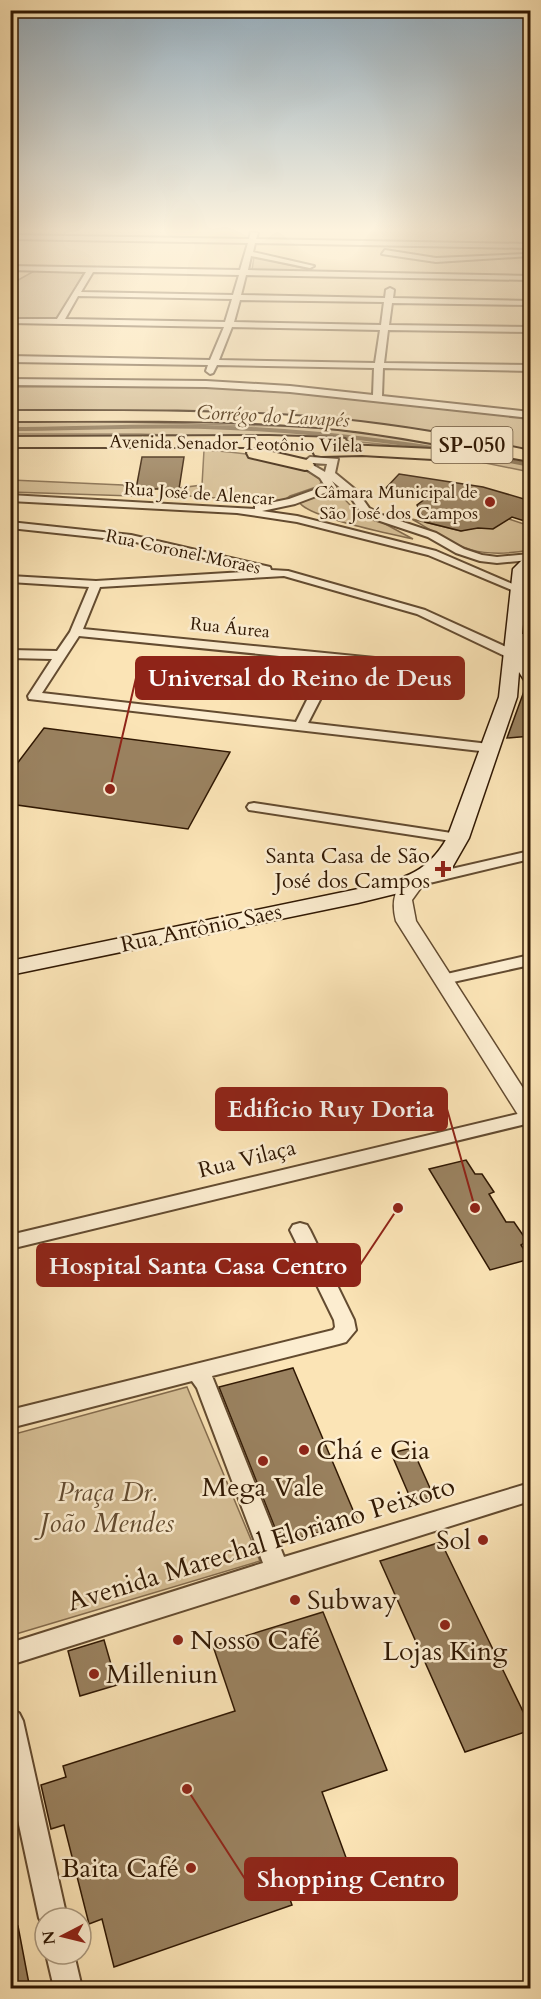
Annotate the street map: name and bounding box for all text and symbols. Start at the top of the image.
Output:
water label: Corrégo do Lavapés [196,399,350,434]
road number: SP-050 [432,427,512,463]
street label: Avenida Senador Teotônio Vilela [109,429,363,459]
street label: Rua José de Alencar [123,476,275,512]
place label: Câmara Municipal de São José dos Campos [314,480,478,526]
marker: Câmara Municipal de São José dos Campos [483,495,497,509]
street label: Rua Coronel Moraes [103,523,263,581]
street label: Rua Áurea [189,611,271,645]
callout: Universal do Reino de Deus [136,657,464,699]
text: Universal do Reino de Deus [148,662,452,695]
place label: Santa Casa de São José dos Campos [265,841,430,896]
marker: Santa Casa de São José dos Campos [434,860,452,878]
street label: Rua Antônio Saes [118,896,284,960]
callout: Edifício Ruy Doria [216,1088,447,1130]
text: Edifício Ruy Doria [228,1093,435,1126]
street label: Rua Vilaça [195,1132,299,1186]
callout: Hospital Santa Casa Centro [37,1244,360,1286]
text: Hospital Santa Casa Centro [49,1250,347,1283]
place label: Chá e Cia [316,1432,430,1469]
marker: Chá e Cia [297,1443,311,1457]
marker: Mega Vale [256,1454,270,1468]
street label: Avenida Marechal Floriano Peixoto [63,1467,459,1621]
place label: Mega Vale [202,1469,324,1506]
park label: Praça Dr. João Mendes [34,1474,174,1542]
place label: Sol [436,1522,471,1559]
marker: Sol [476,1533,490,1547]
place label: Subway [307,1582,397,1619]
marker: Subway [288,1593,302,1607]
marker: Lojas King [438,1618,452,1632]
place label: Nosso Café [190,1622,320,1659]
marker: Nosso Café [171,1633,185,1647]
place label: Lojas King [383,1633,508,1670]
place label: Milleniun [106,1656,219,1693]
marker: Milleniun [87,1667,101,1681]
place label: Baita Café [61,1850,179,1887]
callout: Shopping Centro [245,1858,457,1900]
marker: Baita Café [184,1861,198,1875]
text: Shopping Centro [257,1863,445,1896]
north arrow [33,1906,93,1966]
text: N [37,1929,61,1946]

